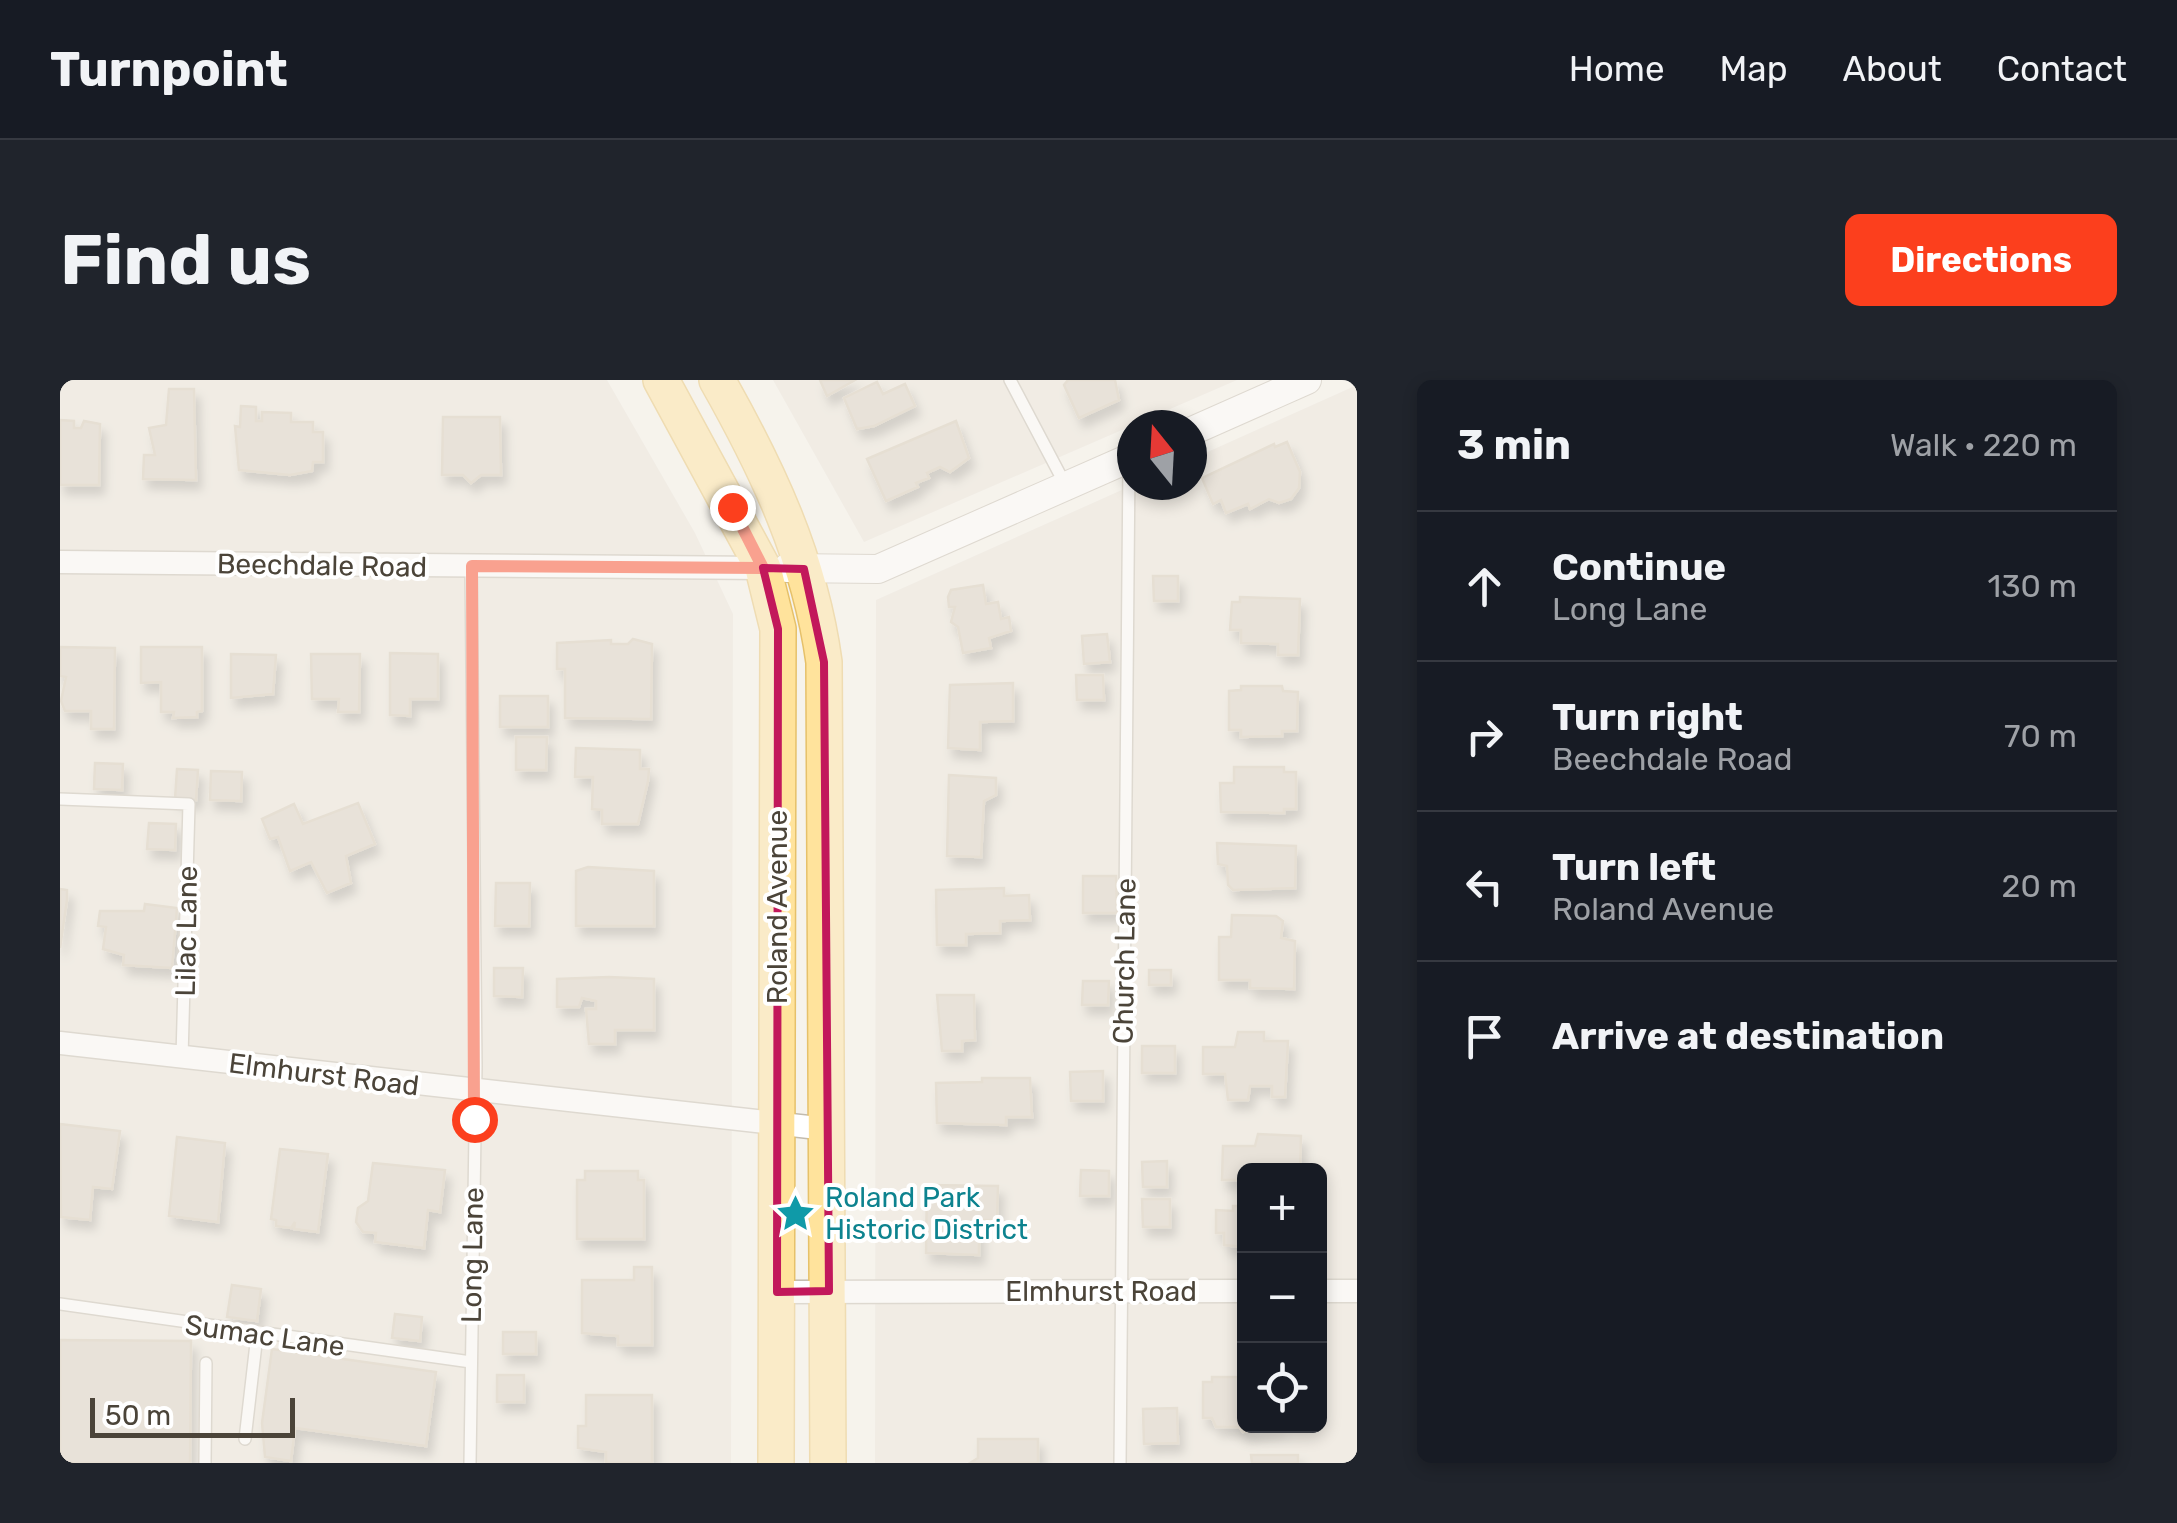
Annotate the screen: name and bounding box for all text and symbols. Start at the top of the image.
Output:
text: Turnpoint [50,41,288,98]
text: Home [1569,48,1665,90]
text: Map [1720,48,1788,90]
text: About [1843,48,1942,90]
text: Contact [1997,48,2127,90]
button: Directions [1845,214,2117,306]
text: Find us [60,219,311,302]
north arrow [1117,410,1207,500]
text: 3 min [1457,420,1571,470]
text: Walk · 220 m [1890,426,2077,464]
route end [710,485,756,531]
text: Continue [1552,544,1726,590]
street label: Beechdale Road [217,547,427,584]
icon: ahead [1457,559,1512,614]
text: 130 m [1987,567,2077,605]
text: Long Lane [1552,590,1707,628]
text: Turn right [1552,694,1743,740]
icon: right [1457,709,1512,764]
text: 70 m [2004,717,2077,755]
text: Beechdale Road [1552,740,1792,778]
street label: Roland Avenue [761,810,794,1004]
text: Turn left [1552,844,1716,890]
icon: left [1457,859,1512,914]
street label: Lilac Lane [169,865,204,997]
text: 20 m [2002,867,2077,905]
street label: Church Lane [1107,878,1142,1044]
text: Roland Avenue [1552,890,1774,928]
icon: arrive [1457,1009,1512,1064]
text: Arrive at destination [1552,1013,1944,1059]
street label: Elmhurst Road [227,1046,421,1103]
route start [452,1097,498,1143]
map controls [1237,1163,1327,1433]
button: + [1237,1163,1327,1253]
place label: Roland Park Historic District [825,1181,1028,1246]
street label: Long Lane [455,1187,490,1323]
place icon: Roland Park Historic District [774,1192,816,1234]
button: − [1237,1253,1327,1343]
street label: Elmhurst Road [1005,1275,1197,1308]
street label: Sumac Lane [183,1308,347,1363]
button: locate [1237,1343,1327,1433]
scale bar [90,1393,295,1438]
text: 50 m [105,1399,171,1432]

